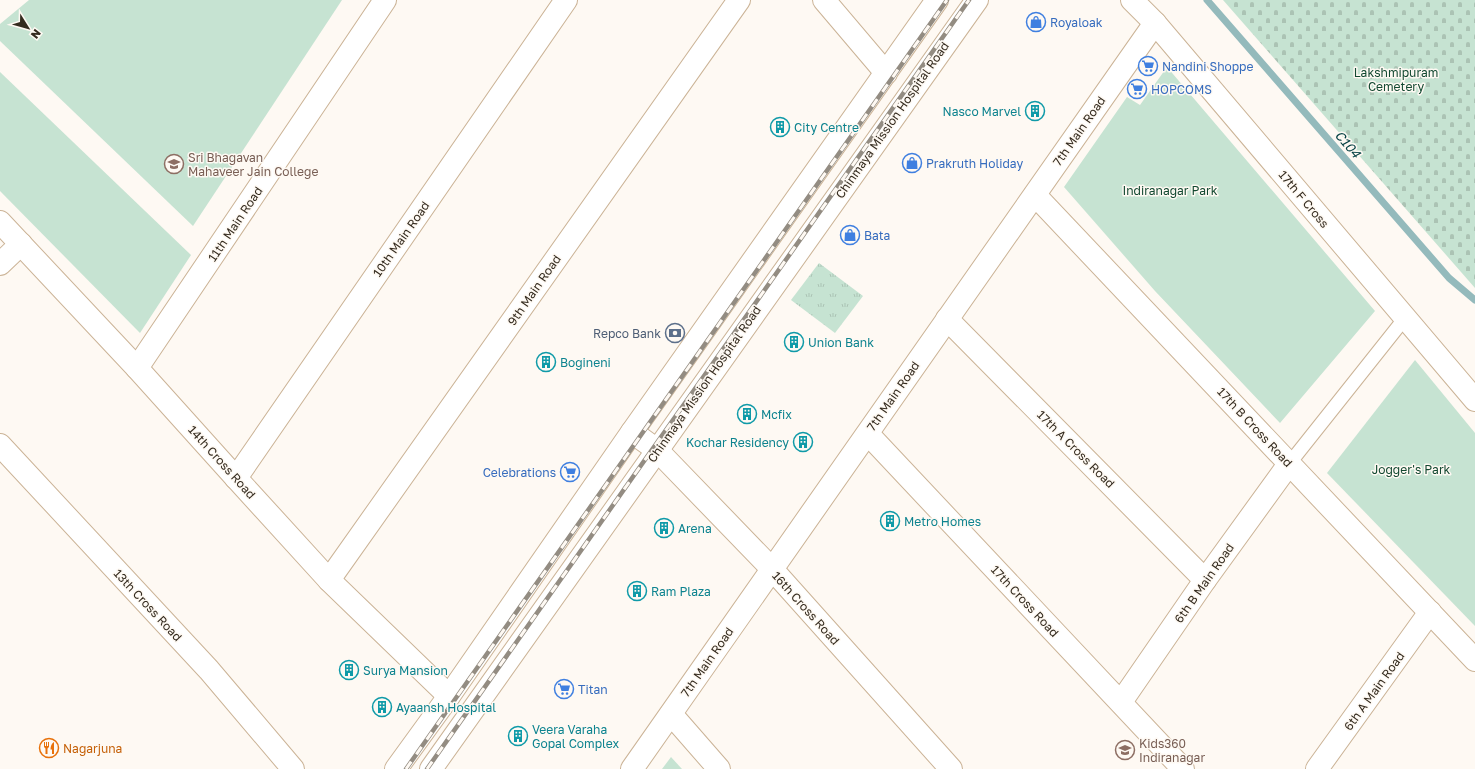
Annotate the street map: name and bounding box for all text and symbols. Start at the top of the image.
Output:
north arrow [8,8,48,48]
shop icon: Royaloak [1025,11,1047,33]
place label: Royaloak [1050,15,1103,30]
text: N [29,27,44,42]
street label: Chinmaya Mission Hospital Road [832,39,952,201]
supermarket icon: Nandini Shoppe [1137,55,1159,77]
place label: Nandini Shoppe [1162,59,1253,74]
park label: Lakshmipuram Cemetery [1354,65,1438,94]
supermarket icon: HOPCOMS [1126,78,1148,100]
place label: HOPCOMS [1151,82,1212,97]
street label: 7th Main Road [1049,93,1109,169]
building icon: Nasco Marvel [1024,100,1046,122]
place label: Nasco Marvel [943,104,1021,119]
building icon: City Centre [769,116,791,138]
place label: City Centre [794,120,859,135]
water label: C104 [1332,127,1365,162]
place label: Sri Bhagavan Mahaveer Jain College [188,150,318,179]
shop icon: Prakruth Holiday [901,152,923,174]
school or university icon: Sri Bhagavan Mahaveer Jain College [163,153,185,175]
place label: Prakruth Holiday [926,156,1023,171]
street label: 17th F Cross [1276,167,1332,231]
park label: Indiranagar Park [1122,183,1218,198]
street label: 11th Main Road [204,184,266,264]
street label: 10th Main Road [369,198,433,280]
shop icon: Bata [839,224,861,246]
place label: Bata [864,228,890,243]
street label: 9th Main Road [504,252,564,328]
street label: Chinmaya Mission Hospital Road [644,303,764,465]
bank icon: Repco Bank [664,322,686,344]
place label: Repco Bank [593,326,661,341]
building icon: Union Bank [783,331,805,353]
place label: Union Bank [808,335,874,350]
building icon: Bogineni [535,351,557,373]
place label: Bogineni [560,355,611,370]
street label: 7th Main Road [863,358,923,434]
street label: 17th B Cross Road [1214,384,1296,470]
building icon: Mcfix [736,403,758,425]
place label: Mcfix [761,407,792,422]
street label: 17th A Cross Road [1034,407,1118,491]
street label: 14th Cross Road [185,422,259,502]
building icon: Kochar Residency [792,431,814,453]
place label: Kochar Residency [686,435,789,450]
supermarket icon: Celebrations [559,461,581,483]
park label: Jogger's Park [1372,462,1451,477]
place label: Celebrations [483,465,556,480]
building icon: Metro Homes [879,510,901,532]
place label: Metro Homes [904,514,981,529]
building icon: Arena [653,517,675,539]
place label: Arena [678,521,712,536]
street label: 6th B Main Road [1171,540,1237,626]
street label: 17th Cross Road [988,562,1062,640]
street label: 13th Cross Road [111,566,185,644]
street label: 16th Cross Road [769,568,843,648]
building icon: Ram Plaza [626,580,648,602]
place label: Ram Plaza [651,584,711,599]
street label: 7th Main Road [677,624,737,700]
street label: 6th A Main Road [1340,649,1408,733]
building icon: Surya Mansion [338,659,360,681]
place label: Surya Mansion [363,663,448,678]
supermarket icon: Titan [553,678,575,700]
place label: Titan [578,682,608,697]
building icon: Ayaansh Hospital [371,696,393,718]
place label: Ayaansh Hospital [396,700,496,715]
place label: Veera Varaha Gopal Complex [532,722,619,751]
building icon: Veera Varaha Gopal Complex [507,725,529,747]
place label: Kids360 Indiranagar [1139,736,1205,765]
restaurant icon: Nagarjuna [38,737,60,759]
school or university icon: Kids360 Indiranagar [1114,739,1136,761]
place label: Nagarjuna [63,741,122,756]

